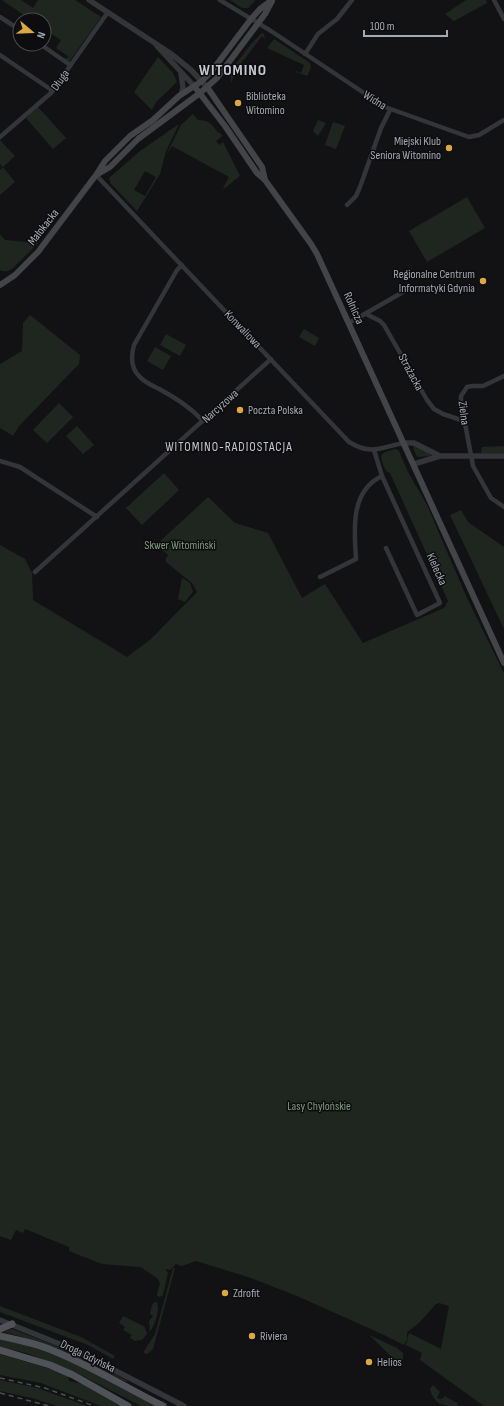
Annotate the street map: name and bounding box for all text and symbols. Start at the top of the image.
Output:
north arrow [12,12,52,52]
scale bar [364,12,447,38]
text: 100 m [370,19,395,34]
text: N [34,30,48,40]
district label: WITOMINO [199,61,267,80]
street label: Długa [48,67,73,94]
street label: Widna [360,87,390,114]
place label: Biblioteka Witomino [246,89,286,118]
marker: Biblioteka Witomino [233,98,243,108]
place label: Miejski Klub Seniora Witomino [370,134,441,163]
marker: Miejski Klub Seniora Witomino [444,143,454,153]
street label: Małokacka [24,206,63,249]
place label: Regionalne Centrum Informatyki Gdynia [393,267,475,296]
marker: Regionalne Centrum Informatyki Gdynia [478,276,488,286]
street label: Rolnicza [340,290,367,327]
street label: Konwaliowa [221,307,265,352]
street label: Strażacka [394,351,427,394]
street label: Narcyzowa [199,386,242,427]
street label: Zielna [455,400,472,426]
place label: Poczta Polska [248,403,303,418]
marker: Poczta Polska [235,405,245,415]
district label: WITOMINO-RADIOSTACJA [165,439,293,455]
park label: Skwer Witomiński [144,538,216,553]
street label: Kielecka [423,551,450,588]
park label: Lasy Chylońskie [287,1099,351,1114]
place label: Zdrofit [233,1286,260,1301]
marker: Zdrofit [220,1288,230,1298]
place label: Riviera [260,1329,288,1344]
marker: Riviera [247,1331,257,1341]
street label: Droga Gdyńska [58,1337,118,1376]
place label: Helios [377,1355,402,1370]
marker: Helios [364,1357,374,1367]

